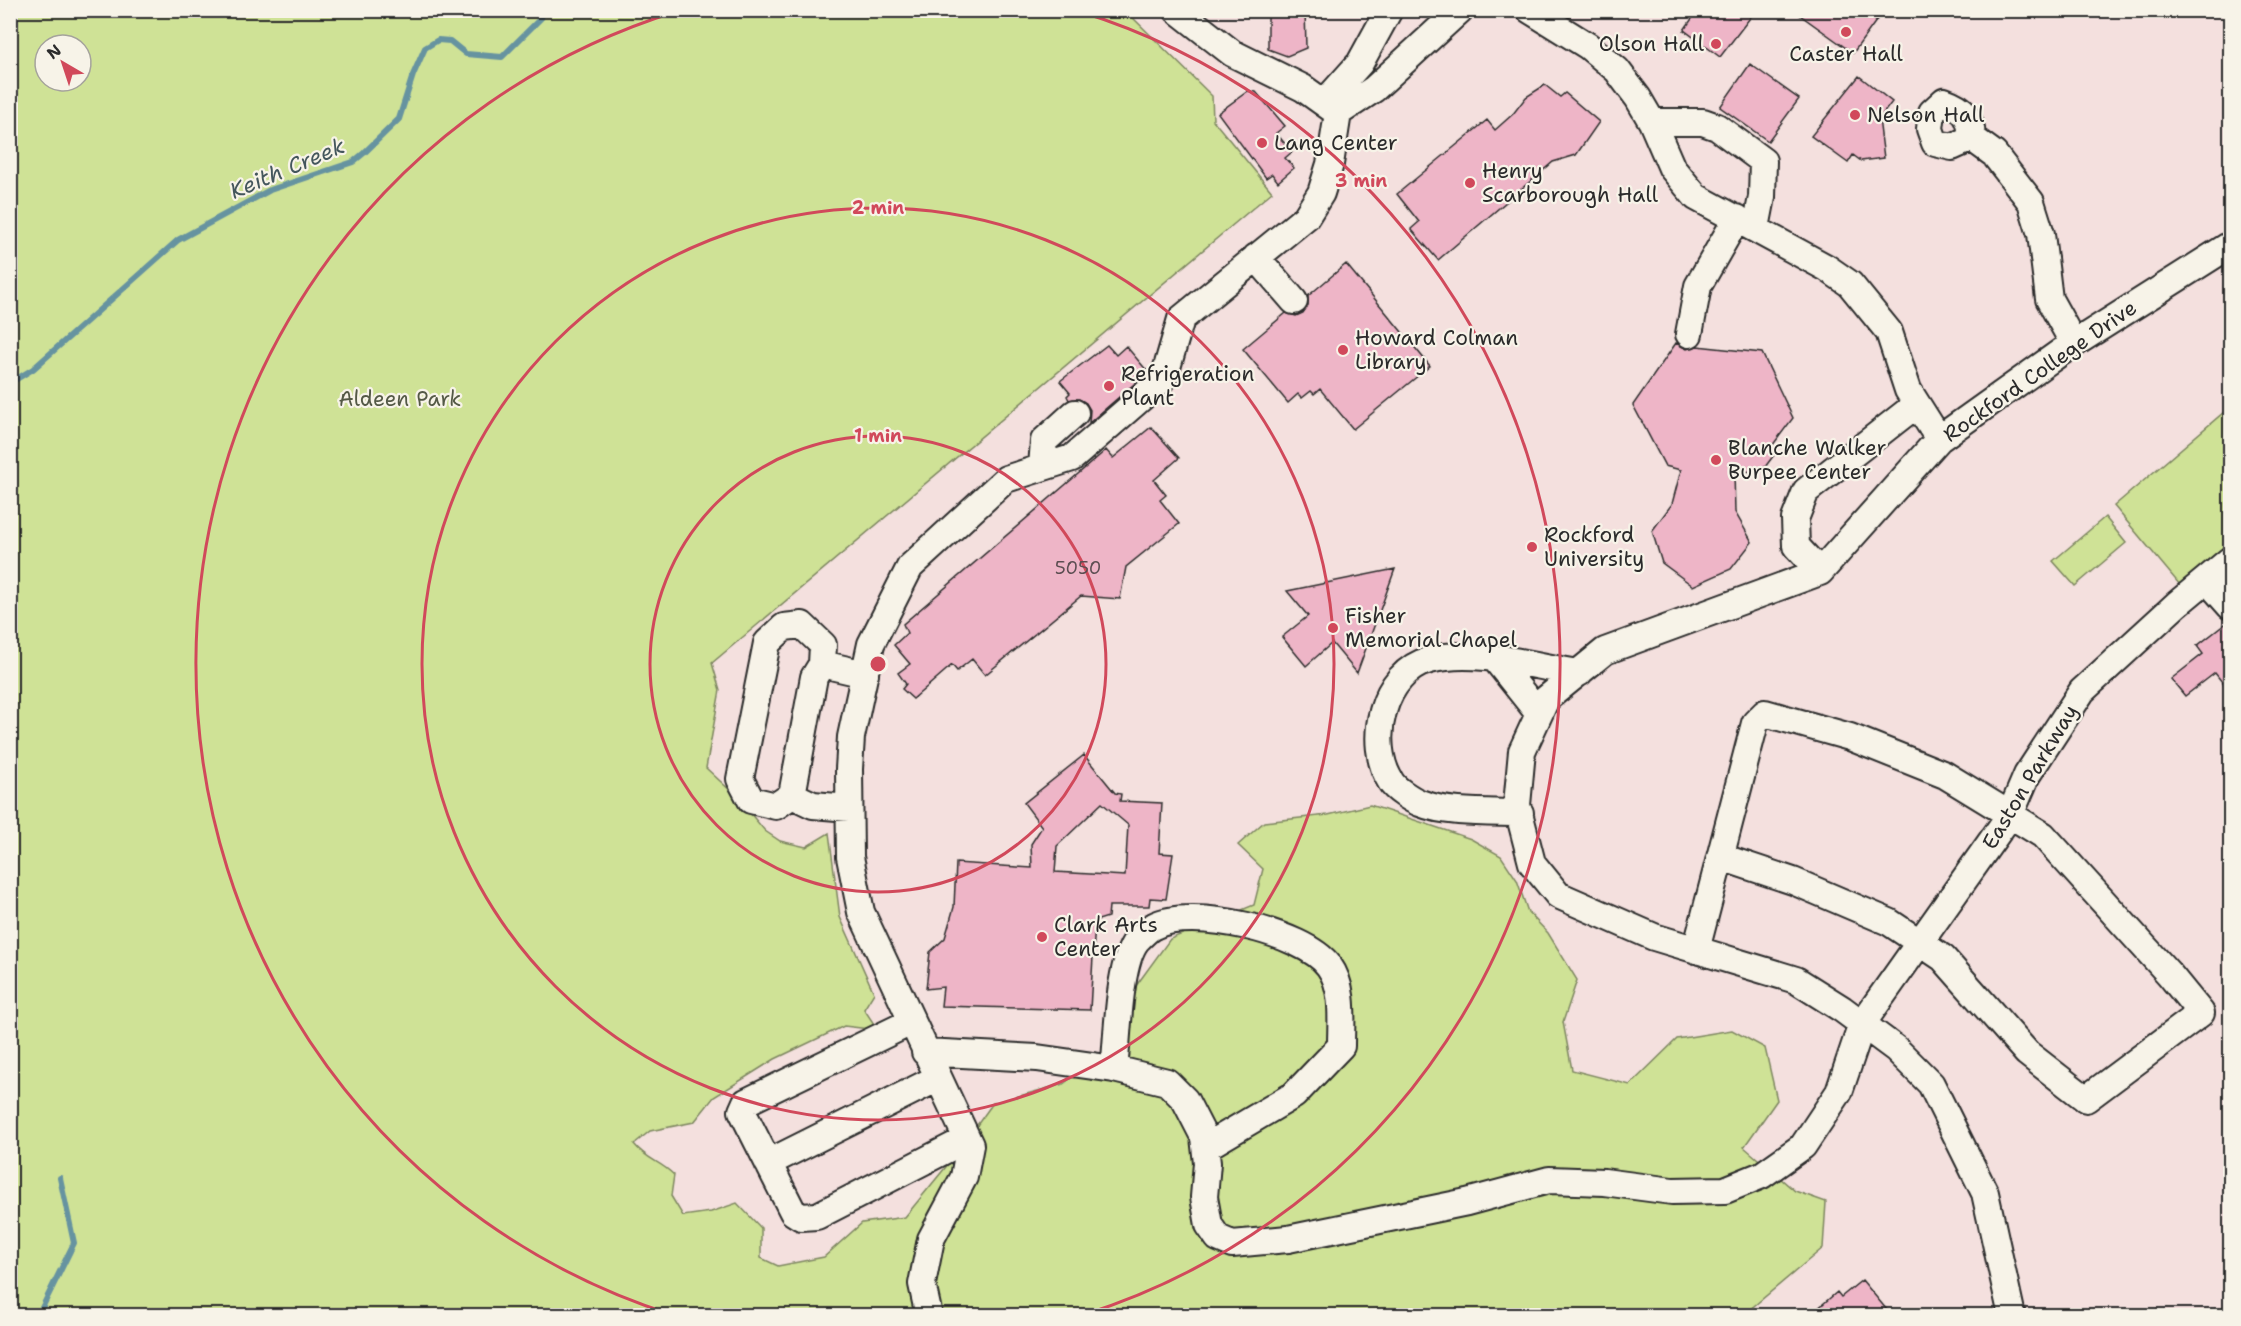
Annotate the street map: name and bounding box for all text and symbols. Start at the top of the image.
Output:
marker: Caster Hall [1839,25,1853,39]
place label: Olson Hall [1599,30,1705,58]
north arrow [33,33,93,93]
marker: Olson Hall [1709,37,1723,51]
text: N [42,40,65,64]
place label: Caster Hall [1789,40,1903,68]
place label: Nelson Hall [1867,101,1985,129]
marker: Nelson Hall [1848,108,1862,122]
place label: Lang Center [1274,129,1398,157]
water label: Keith Creek [225,131,350,206]
marker: Lang Center [1255,136,1269,150]
place label: Henry Scarborough Hall [1482,157,1659,209]
text: 3 min [1335,169,1387,193]
marker: Henry Scarborough Hall [1463,176,1477,190]
text: 2 min [852,196,904,220]
street label: Rockford College Drive [1938,294,2142,448]
place label: Howard Colman Library [1355,324,1518,376]
marker: Howard Colman Library [1336,343,1350,357]
place label: Refrigeration Plant [1121,360,1254,412]
marker: Refrigeration Plant [1102,379,1116,393]
park label: Aldeen Park [339,385,461,413]
text: 1 min [854,424,902,448]
place label: Blanche Walker Burpee Center [1728,434,1887,486]
marker: Blanche Walker Burpee Center [1709,453,1723,467]
place label: Rockford University [1544,521,1644,573]
marker: Rockford University [1525,540,1539,554]
house number: 5050 [1055,556,1101,580]
place label: Fisher Memorial Chapel [1345,602,1518,654]
marker: Fisher Memorial Chapel [1326,621,1340,635]
centre of rings [868,654,888,674]
street label: Easton Parkway [1976,699,2084,855]
place label: Clark Arts Center [1054,911,1158,963]
marker: Clark Arts Center [1035,930,1049,944]

